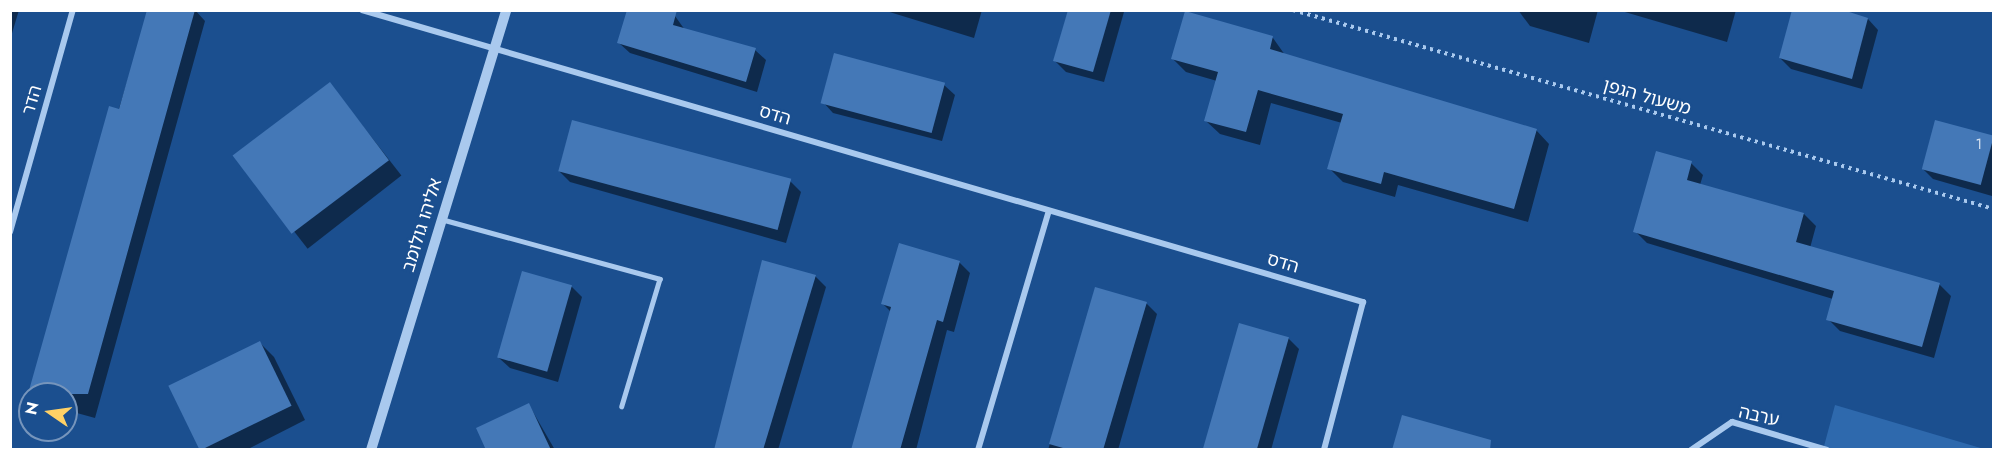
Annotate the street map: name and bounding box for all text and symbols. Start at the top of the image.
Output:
street label: משעול הגפן [1601,74,1693,120]
street label: הדר [18,83,46,117]
street label: הדס [757,100,793,130]
house number: 1 [1976,136,1982,154]
street label: אליהו גולומב [398,176,446,274]
street label: הדס [1265,248,1301,278]
north arrow [18,382,78,442]
text: N [19,400,45,417]
street label: ערבה [1737,401,1781,431]

